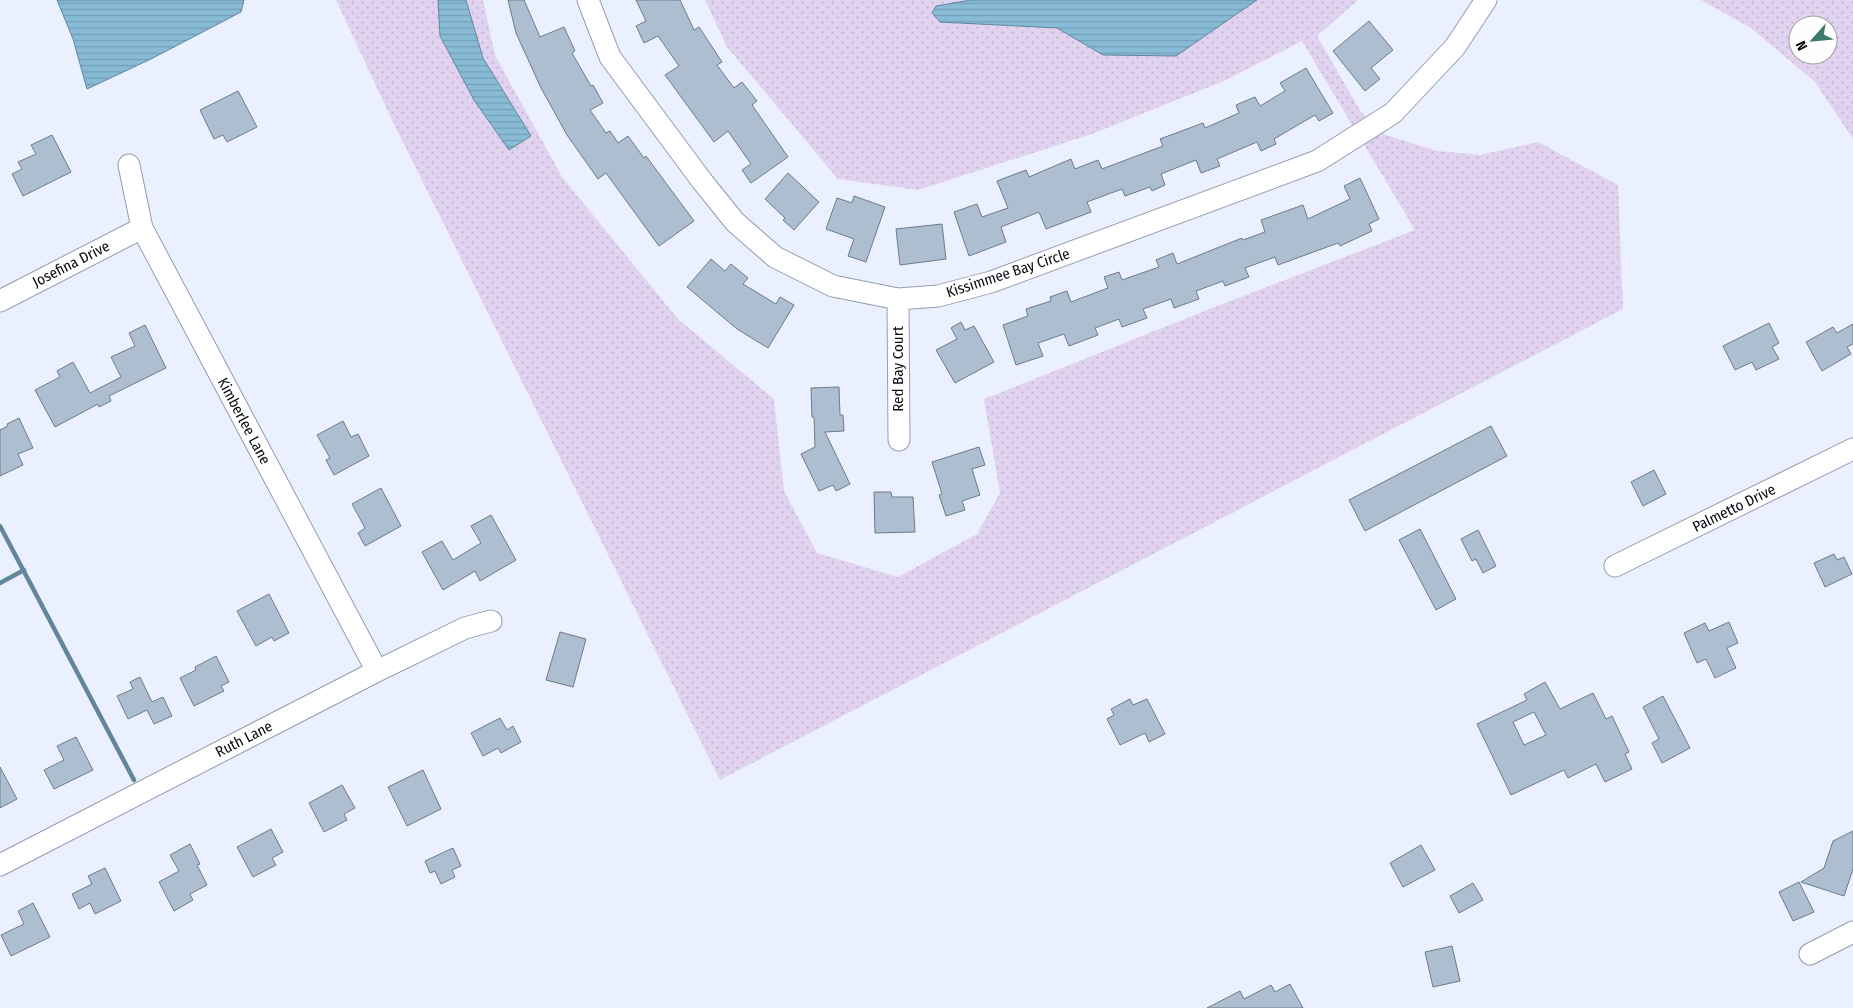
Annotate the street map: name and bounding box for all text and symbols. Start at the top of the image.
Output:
north arrow [1788,15,1838,65]
text: N [1792,38,1811,53]
street label: Josefina Drive [29,237,113,291]
street label: Kissimmee Bay Circle [944,245,1072,301]
street label: Red Bay Court [889,326,907,412]
street label: Kimberlee Lane [214,375,274,467]
street label: Palmetto Drive [1690,480,1778,536]
street label: Ruth Lane [212,717,276,761]

